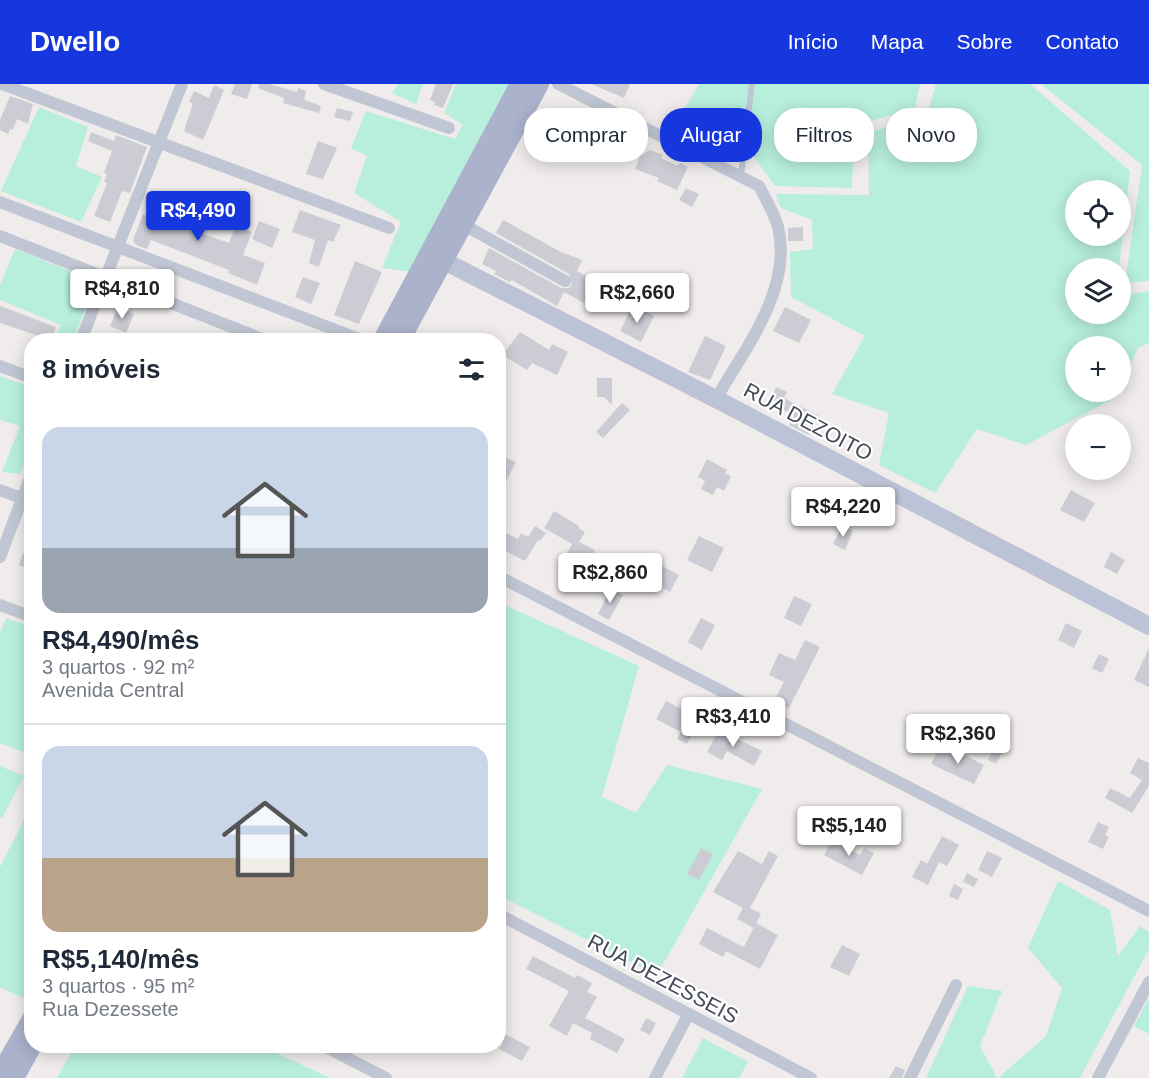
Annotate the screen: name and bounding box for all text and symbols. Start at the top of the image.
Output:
text: Dwello [30,26,120,57]
text: Início [788,30,838,53]
text: Mapa [871,30,923,53]
text: Sobre [956,30,1012,53]
text: Contato [1045,30,1119,53]
chip: Comprar [524,108,648,162]
chip: Alugar [660,108,762,162]
chip: Filtros [774,108,874,162]
chip: Novo [886,108,977,162]
map controls [1065,180,1131,480]
button: locate [1065,180,1131,246]
pin: R$4,490 [143,191,253,242]
text: R$4,490 [160,199,236,221]
button: layers [1065,258,1131,324]
pin: R$4,810 [67,269,177,320]
pin: R$2,660 [582,273,692,324]
text: R$4,810 [84,277,160,299]
text: R$2,660 [599,281,675,303]
button: + [1065,336,1131,402]
icon: filters [455,353,488,386]
text: 8 imóveis [42,354,161,384]
street label: RUA DEZOITO [740,378,876,465]
button: − [1065,414,1131,480]
icon: home [211,466,319,574]
pin: R$4,220 [788,487,898,538]
text: R$4,220 [805,495,881,517]
pin: R$2,860 [555,553,665,604]
text: R$2,860 [572,561,648,583]
text: R$4,490/mês [42,625,200,655]
text: 3 quartos · 92 m² [42,656,194,678]
text: Avenida Central [42,679,184,701]
pin: R$3,410 [678,697,788,748]
text: R$3,410 [695,705,771,727]
pin: R$2,360 [903,714,1013,765]
text: R$2,360 [920,722,996,744]
icon: home [211,785,319,893]
pin: R$5,140 [794,806,904,857]
text: R$5,140 [811,814,887,836]
street label: RUA DEZESSEIS [584,929,742,1028]
text: R$5,140/mês [42,944,200,974]
text: 3 quartos · 95 m² [42,975,194,997]
text: Rua Dezessete [42,998,179,1020]

